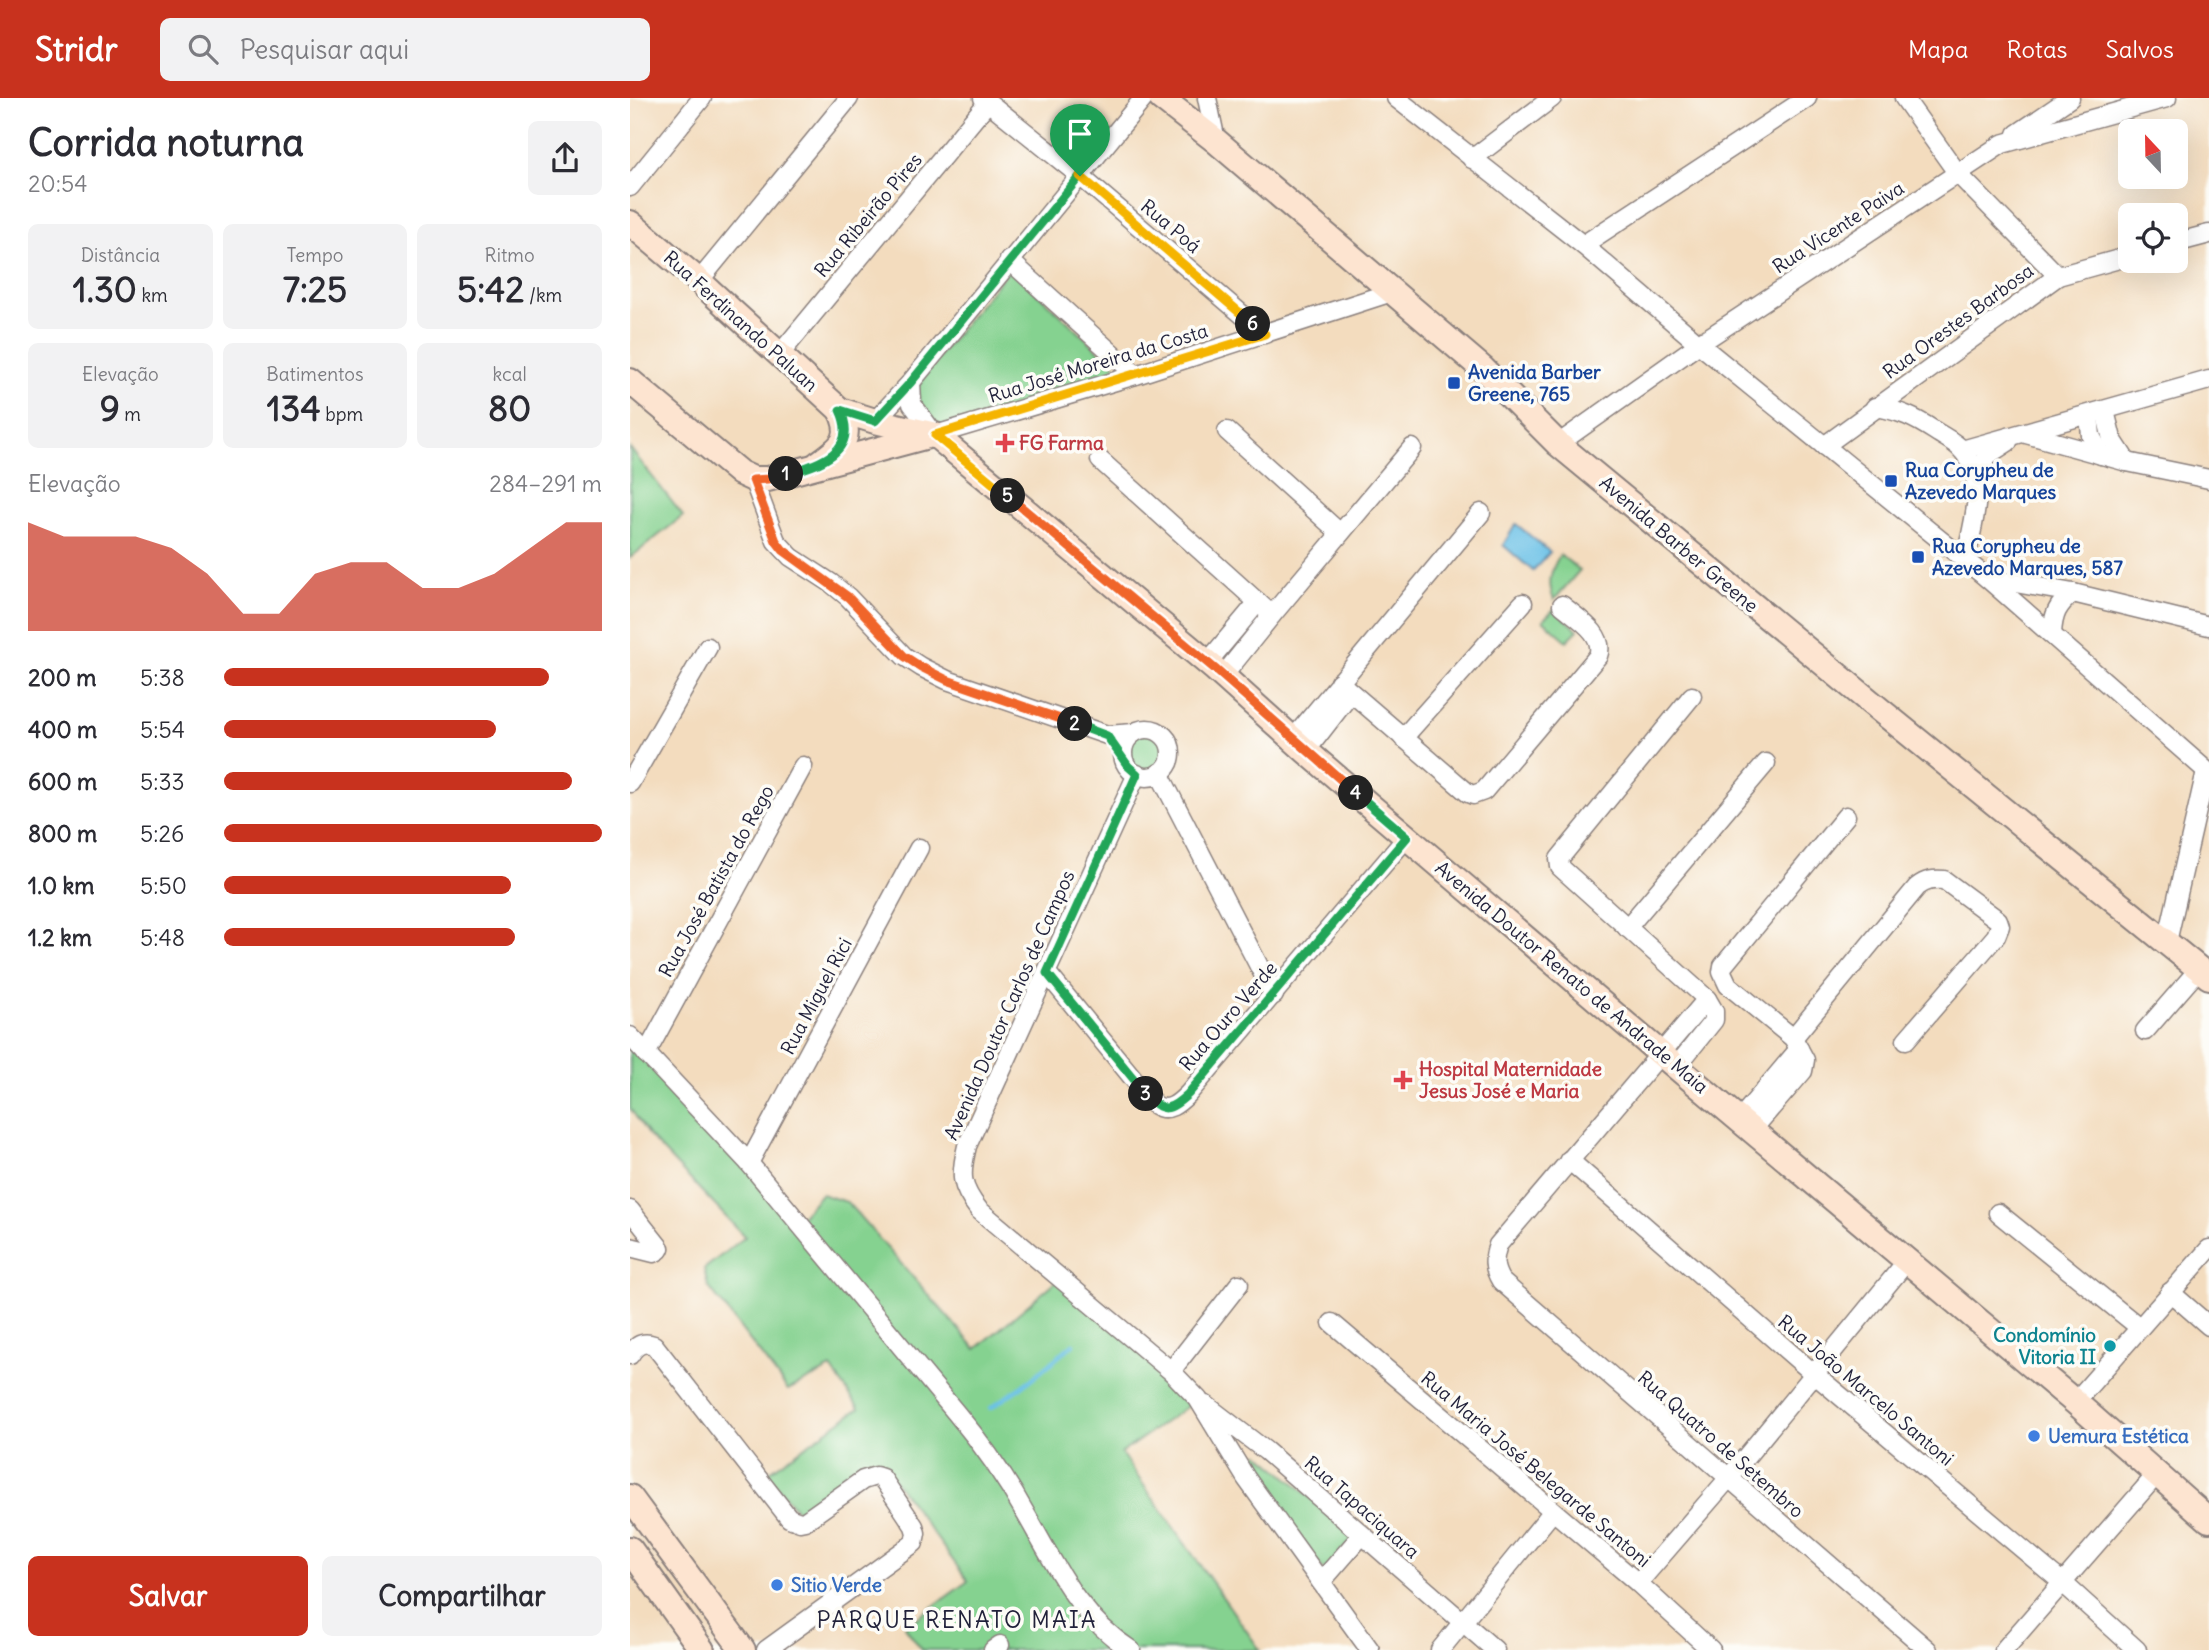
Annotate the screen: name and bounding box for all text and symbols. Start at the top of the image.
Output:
search box [160,18,650,81]
text: Stridr [35,28,118,70]
icon: search [184,30,222,68]
text: Pesquisar aqui [240,33,409,66]
text: Mapa [1908,34,1968,64]
text: Rotas [2006,34,2068,64]
text: Salvos [2106,34,2174,64]
pin [1050,104,1110,176]
icon: arrive [1061,115,1099,153]
text: Corrida noturna [28,119,304,166]
north arrow [2118,119,2188,189]
map controls [2118,119,2188,273]
button: share [528,121,602,195]
street label: Rua Ribeirão Pires [809,148,927,282]
text: 20:54 [28,169,87,198]
street label: Rua Vicente Paiva [1768,175,1908,278]
street label: Rua Poá [1136,194,1206,258]
button: locate [2118,203,2188,273]
text: Distância [81,243,160,267]
text: Tempo [286,243,344,267]
text: Ritmo [485,243,535,267]
street label: Rua Ferdinando Paluan [659,245,823,397]
street label: Rua Orestes Barbosa [1878,258,2038,384]
text: 1.30 [73,267,137,311]
text: 7:25 [283,267,347,311]
text: 5:42 [457,267,525,311]
text: km [137,283,168,307]
text: /km [525,283,562,307]
pin: 6 [1236,306,1270,342]
text: 6 [1247,311,1258,335]
street label: Rua José Moreira da Costa [985,318,1211,408]
place label: Avenida Barber Greene, 765 [1468,360,1601,406]
text: Elevação [82,362,159,386]
text: Batimentos [266,362,364,386]
text: kcal [493,362,527,386]
marker: Avenida Barber Greene, 765 [1446,375,1462,391]
text: 9 [100,386,120,430]
text: 134 [267,386,321,430]
text: 80 [488,386,531,430]
text: m [120,402,141,426]
text: bpm [321,402,363,426]
place label: FG Farma [1019,431,1104,455]
marker: FG Farma [997,435,1013,451]
pin: 1 [768,456,804,492]
place label: Rua Corypheu de Azevedo Marques [1905,458,2056,504]
text: 1 [782,461,789,485]
text: Elevação [28,469,121,498]
text: 284–291 m [489,469,602,498]
street label: Avenida Barber Greene [1595,471,1763,617]
marker: Rua Corypheu de Azevedo Marques [1883,473,1899,489]
pin: 5 [990,478,1026,514]
text: 5 [1002,483,1013,507]
place label: Rua Corypheu de Azevedo Marques, 587 [1932,534,2123,580]
marker: Rua Corypheu de Azevedo Marques, 587 [1910,549,1926,565]
text: 200 m [28,663,97,692]
text: 5:38 [140,663,185,692]
pin: 2 [1058,706,1092,742]
text: 2 [1069,711,1080,735]
text: 400 m [28,715,97,744]
text: 5:54 [140,715,185,744]
text: 600 m [28,767,97,796]
text: 5:33 [140,767,185,796]
pin: 4 [1338,776,1374,810]
text: 4 [1350,780,1361,804]
street label: Rua José Batista do Rego [653,781,779,981]
text: 800 m [28,819,97,848]
text: 5:26 [140,819,184,848]
street label: Avenida Doutor Renato de Andrade Maia [1431,856,1713,1098]
street label: Avenida Doutor Carlos de Campos [938,866,1080,1144]
text: 1.0 km [28,871,94,900]
text: 5:50 [140,871,187,900]
text: 1.2 km [28,923,92,952]
text: 5:48 [140,923,185,952]
street label: Rua Miguel Rici [775,933,857,1059]
street label: Rua Ouro Verde [1174,956,1282,1076]
place label: Hospital Maternidade Jesus José e Maria [1419,1057,1602,1103]
marker: Hospital Maternidade Jesus José e Maria [1393,1070,1413,1090]
pin: 3 [1128,1076,1164,1112]
text: 3 [1140,1081,1151,1105]
street label: Rua João Marcelo Santoni [1773,1309,1959,1471]
place label: Condomínio Vitoria II [1993,1323,2096,1369]
marker: Condomínio Vitoria II [2102,1338,2118,1354]
street label: Rua Quatro de Setembro [1633,1365,1809,1523]
street label: Rua Maria José Belegarde Santoni [1416,1366,1656,1572]
place label: Uemura Estética [2048,1424,2189,1448]
marker: Uemura Estética [2026,1428,2042,1444]
street label: Rua Tapaciquara [1300,1451,1424,1563]
button: Salvar [28,1556,308,1636]
button: Compartilhar [322,1556,602,1636]
place label: Sitio Verde [791,1573,882,1597]
marker: Sitio Verde [769,1577,785,1593]
district label: PARQUE RENATO MAIA [816,1605,1098,1634]

